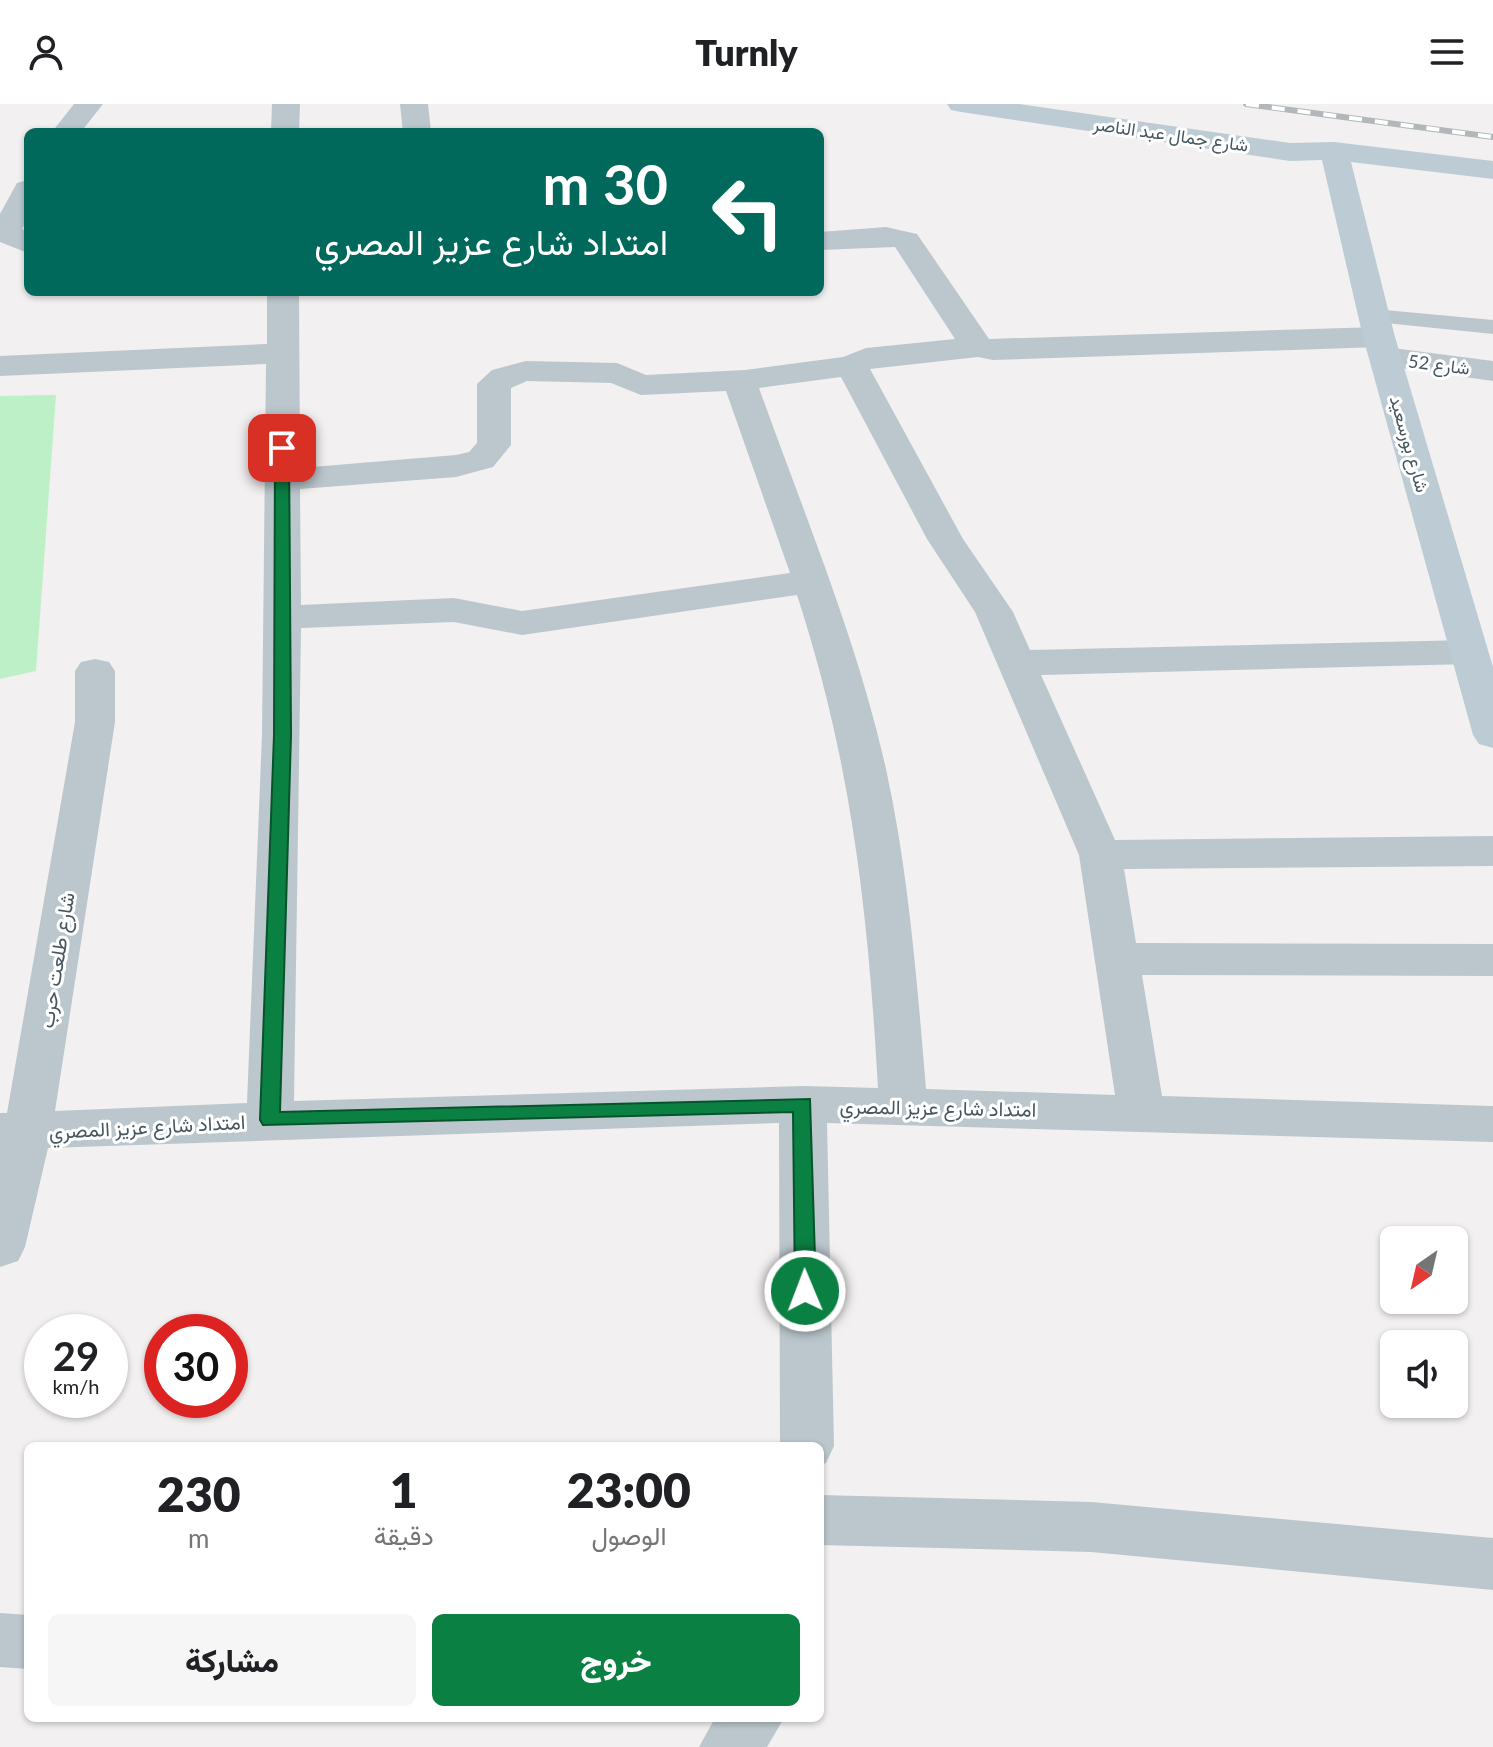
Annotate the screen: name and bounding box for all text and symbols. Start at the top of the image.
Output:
icon: person [24,30,68,74]
text: Turnly [695,30,798,74]
icon: menu [1425,30,1469,74]
street label: شارع جمال عبد الناصر [1091,112,1250,158]
text: 30 m [543,150,668,217]
icon: left [696,160,800,264]
text: امتداد شارع عزيز المصري [314,219,668,263]
street label: شارع 52 [1407,349,1471,381]
street label: شارع بورسعيد [1384,393,1434,495]
pin [248,414,316,482]
icon: arrive [260,426,304,470]
street label: شارع طلعت حرب [33,890,82,1030]
street label: امتداد شارع عزيز المصري [839,1093,1036,1127]
street label: امتداد شارع عزيز المصري [48,1109,246,1149]
north arrow [1380,1226,1468,1314]
map controls [1380,1226,1468,1418]
position arrow [763,1249,847,1333]
speed limit sign: 30 [144,1314,248,1418]
button: sound [1380,1330,1468,1418]
text: 29 [53,1332,99,1380]
text: km/h [53,1374,99,1398]
text: 1 [390,1461,418,1518]
text: 23:00 [567,1461,691,1518]
text: 230 [157,1465,241,1522]
text: دقيقة [374,1519,434,1551]
text: الوصول [591,1519,666,1551]
text: m [188,1522,210,1554]
button: مشاركة [48,1614,416,1706]
button: خروج [432,1614,800,1706]

